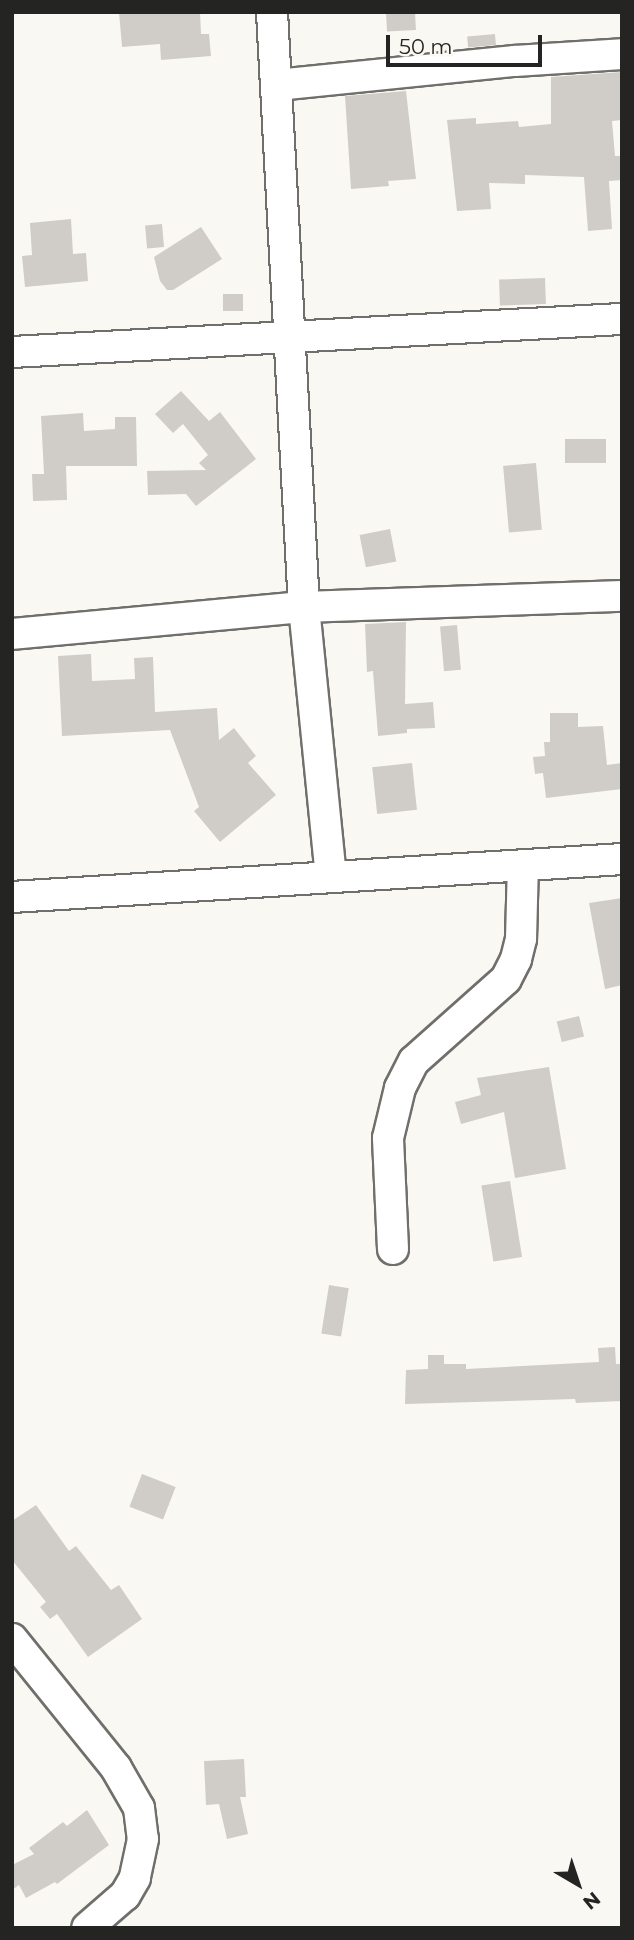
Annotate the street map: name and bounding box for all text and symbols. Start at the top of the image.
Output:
scale bar [389,21,545,65]
text: 50 m [399,34,453,59]
north arrow [543,1849,613,1919]
text: N [578,1887,605,1914]

